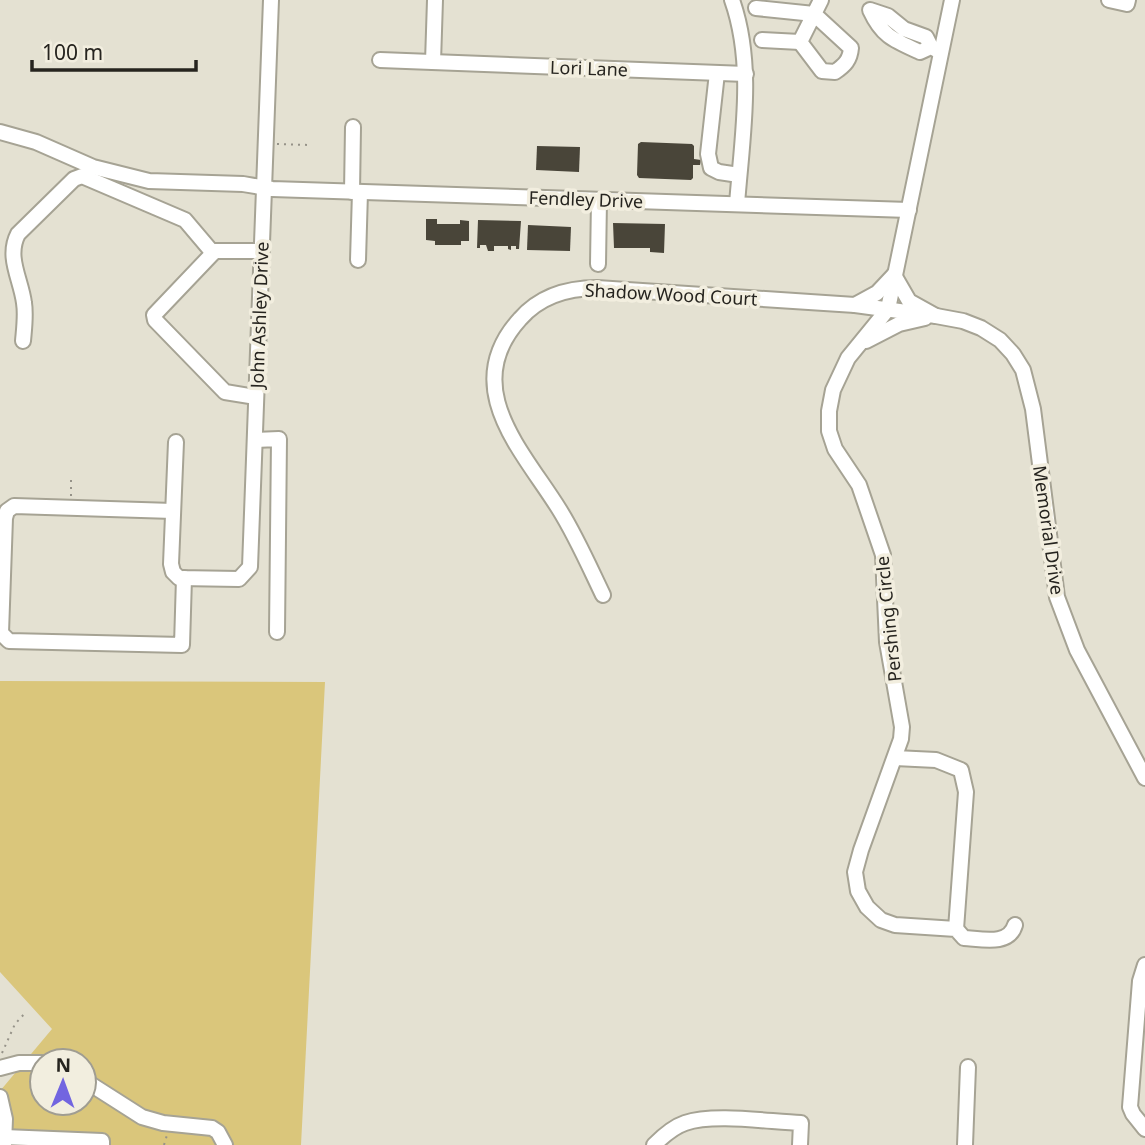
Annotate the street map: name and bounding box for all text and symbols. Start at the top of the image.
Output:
scale bar [32,28,196,72]
text: 100 m [42,38,103,66]
street label: Lori Lane [550,55,628,81]
street label: Fendley Drive [528,185,644,213]
street label: John Ashley Drive [244,241,274,391]
street label: Shadow Wood Court [584,277,758,311]
street label: Memorial Drive [1028,464,1070,596]
street label: Pershing Circle [869,555,907,683]
north arrow [28,1047,98,1117]
text: N [55,1052,71,1078]

